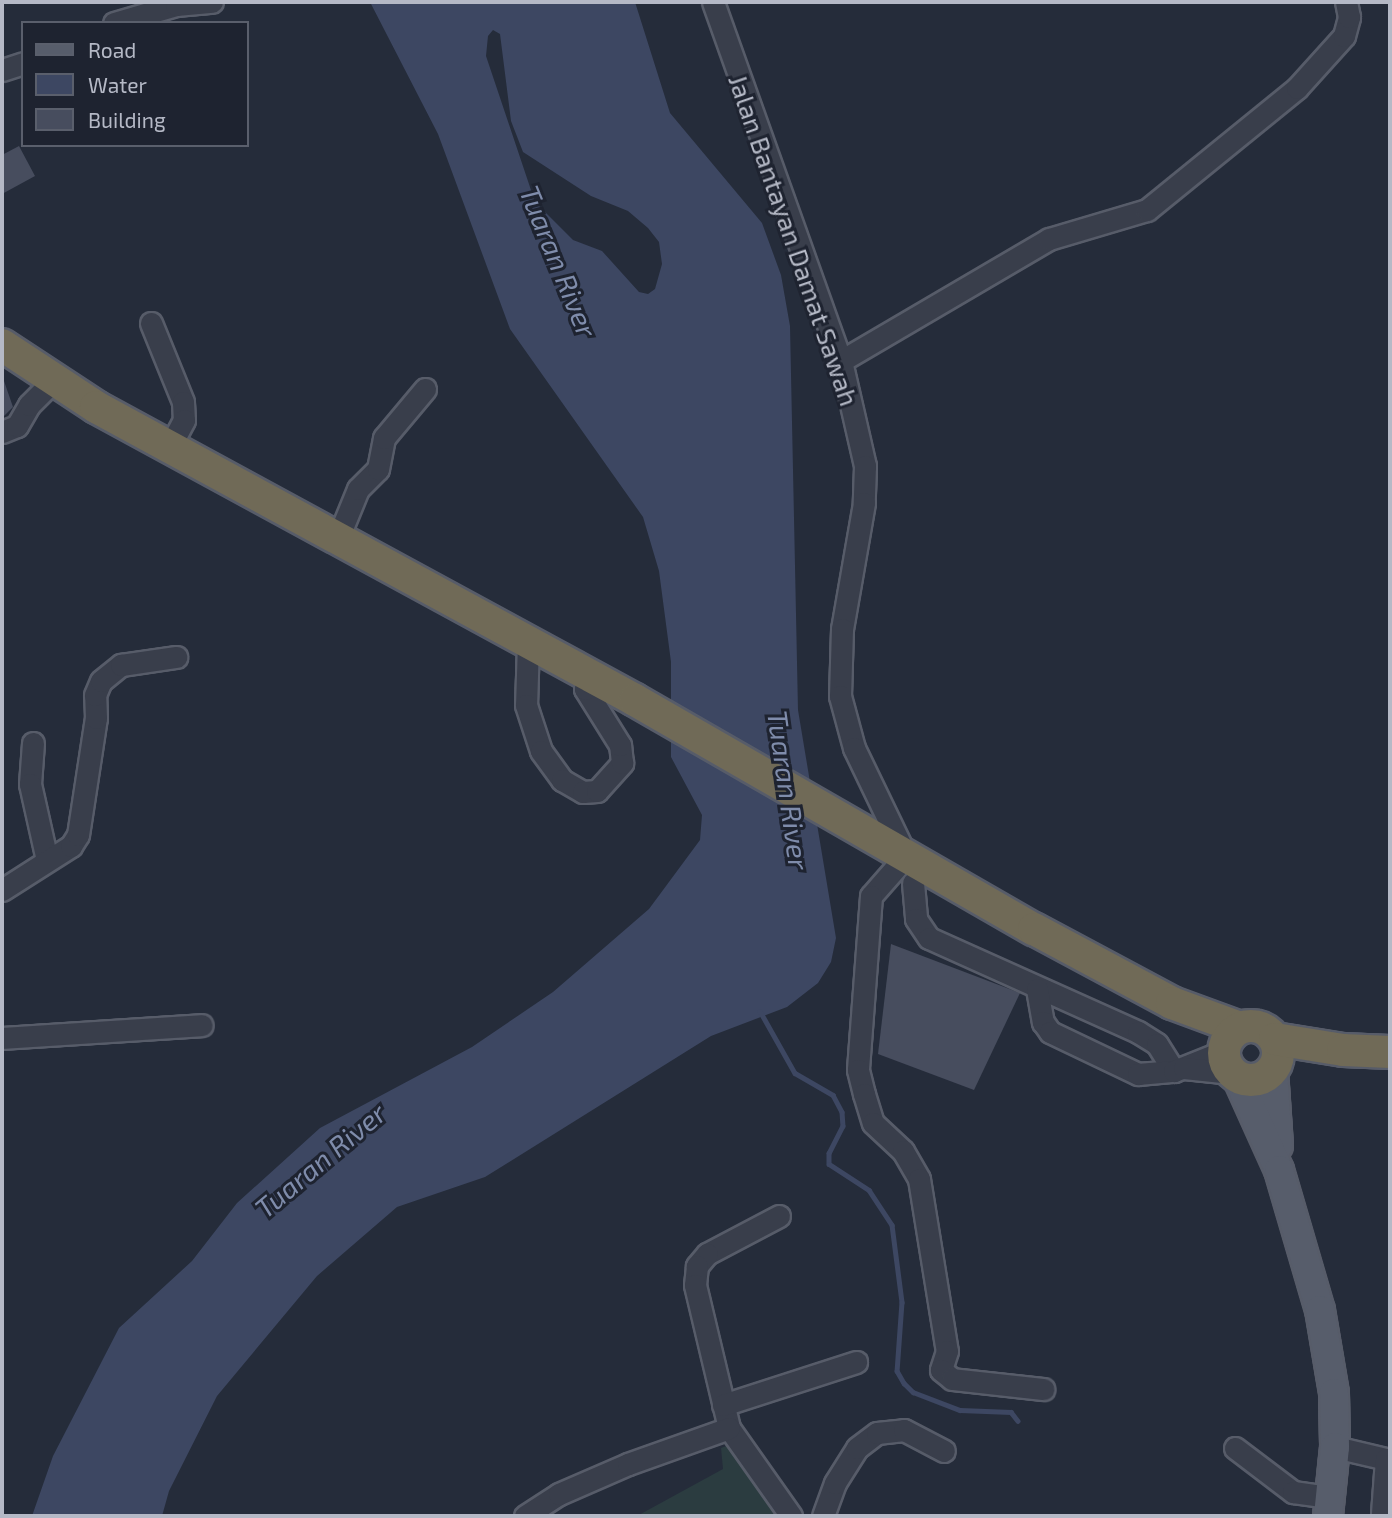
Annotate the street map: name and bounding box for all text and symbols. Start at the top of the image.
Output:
legend [21,21,248,147]
text: Road [88,37,136,62]
street label: Jalan Bantayan Damat Sawah [723,70,865,410]
text: Water [88,72,147,97]
text: Building [88,107,166,132]
water label: Tuaran River [513,180,605,342]
water label: Tuaran River [761,708,817,872]
water label: Tuaran River [248,1096,392,1224]

